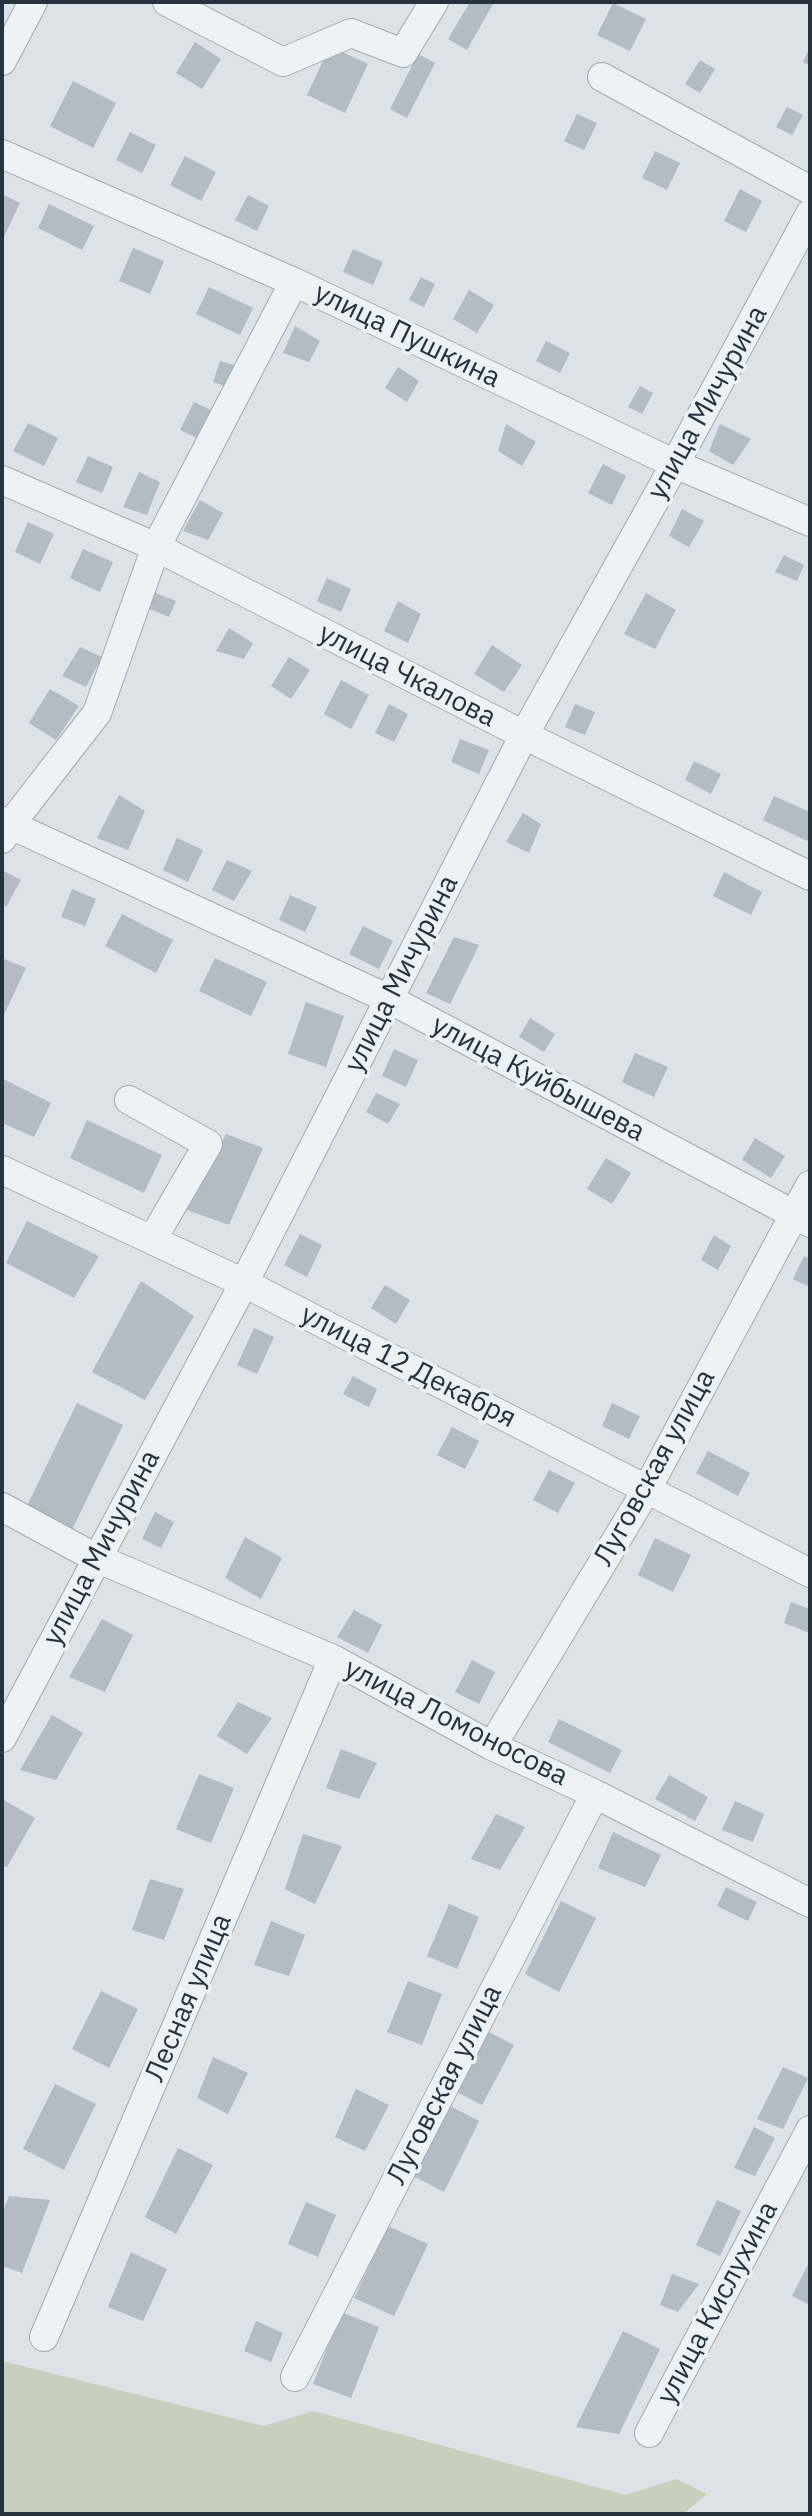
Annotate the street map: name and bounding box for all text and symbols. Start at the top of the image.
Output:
street label: улица Пушкина [308,276,506,396]
street label: улица Мичурина [641,300,775,506]
street label: улица Чкалова [313,617,501,735]
street label: улица Мичурина [338,870,466,1078]
street label: улица Куйбышева [426,1009,650,1149]
street label: улица 12 Декабря [295,1298,521,1436]
street label: Луговская улица [587,1364,723,1572]
street label: улица Мичурина [36,1445,168,1651]
street label: улица Ломоносова [339,1652,573,1794]
street label: Лесная улица [139,1909,239,2087]
street label: Луговская улица [380,1980,510,2190]
street label: улица Кислухина [650,2196,786,2410]

